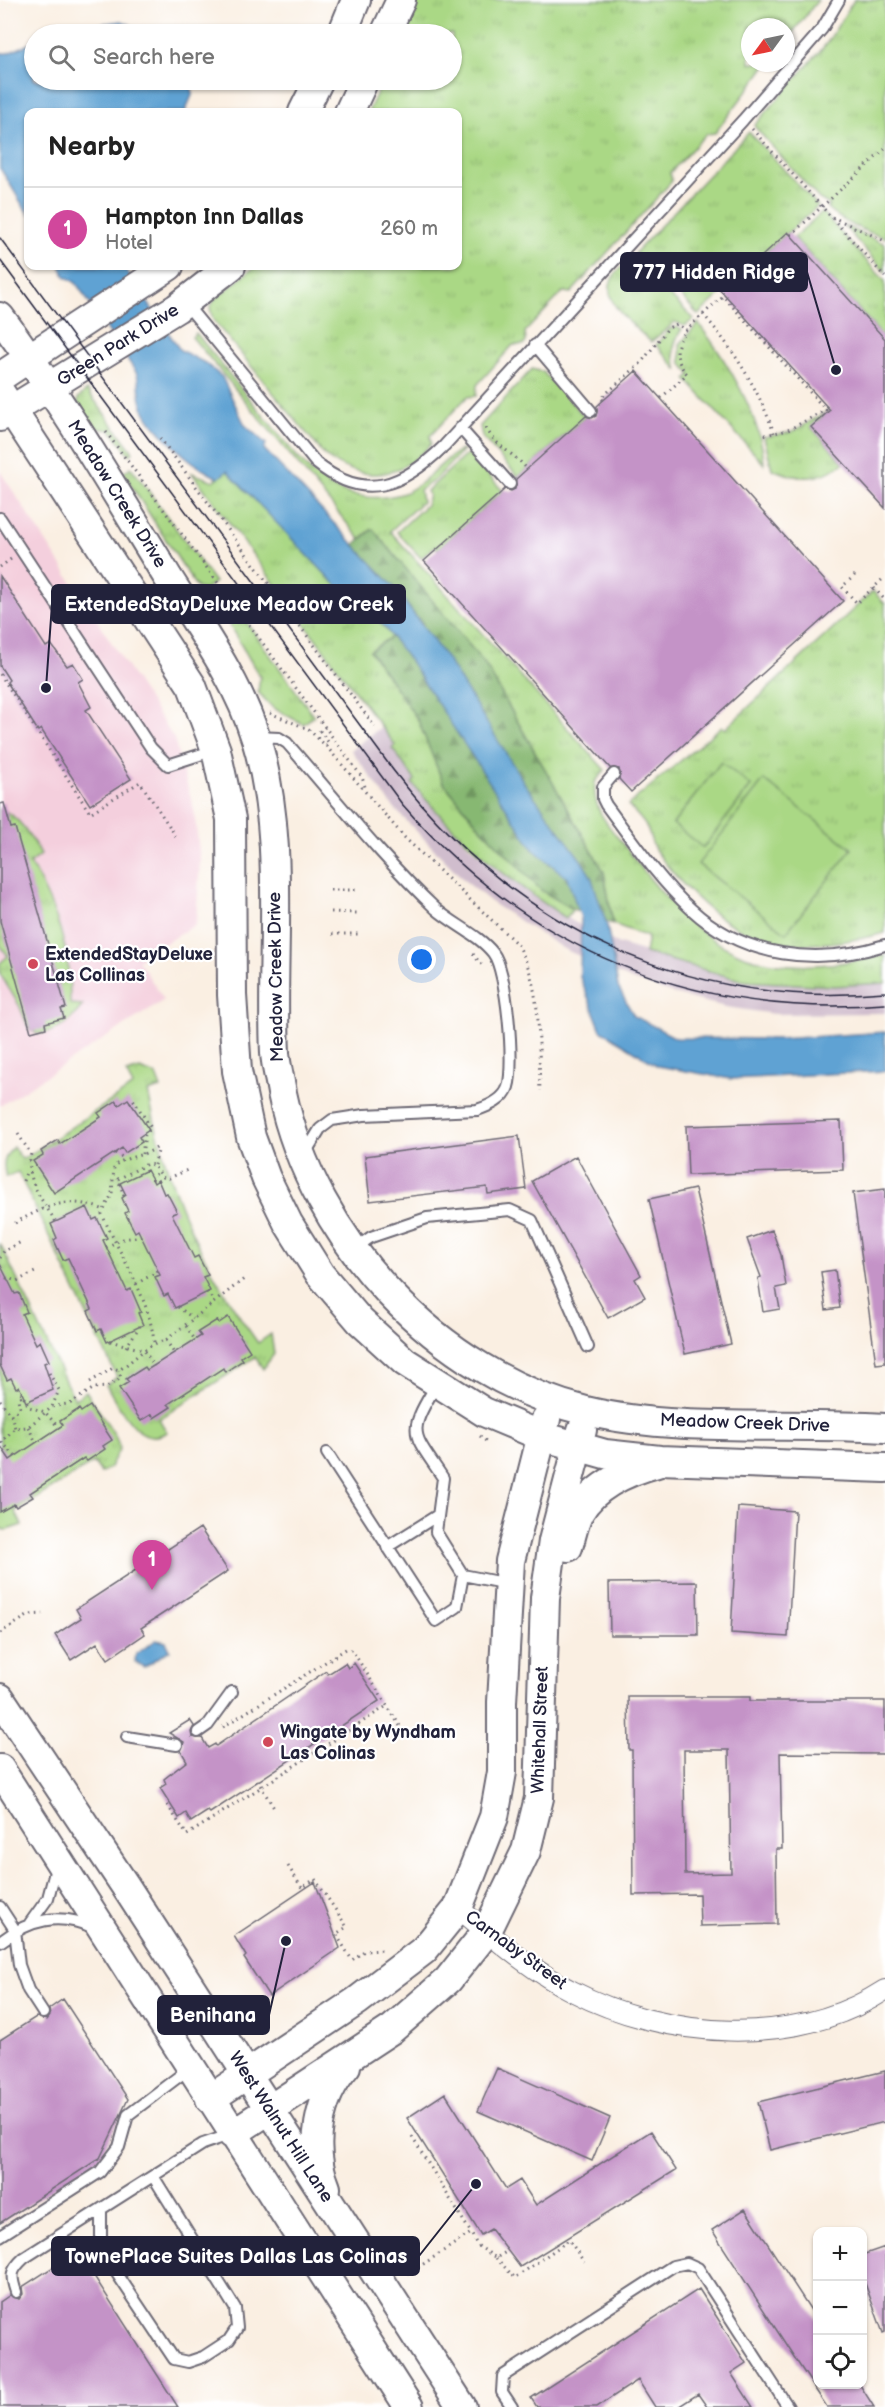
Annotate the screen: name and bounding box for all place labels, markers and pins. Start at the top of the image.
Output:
callout: 777 Hidden Ridge [621,253,807,291]
callout: ExtendedStayDeluxe Meadow Creek [52,585,405,623]
place label: ExtendedStayDeluxe Las Collinas [45,944,213,986]
marker: ExtendedStayDeluxe Las Collinas [26,957,40,971]
pin: 1 [132,1540,172,1590]
place label: Wingate by Wyndham Las Colinas [280,1722,456,1764]
marker: Wingate by Wyndham Las Colinas [261,1735,275,1749]
callout: Benihana [158,1996,269,2034]
callout: TownePlace Suites Dallas Las Colinas [52,2237,419,2275]

